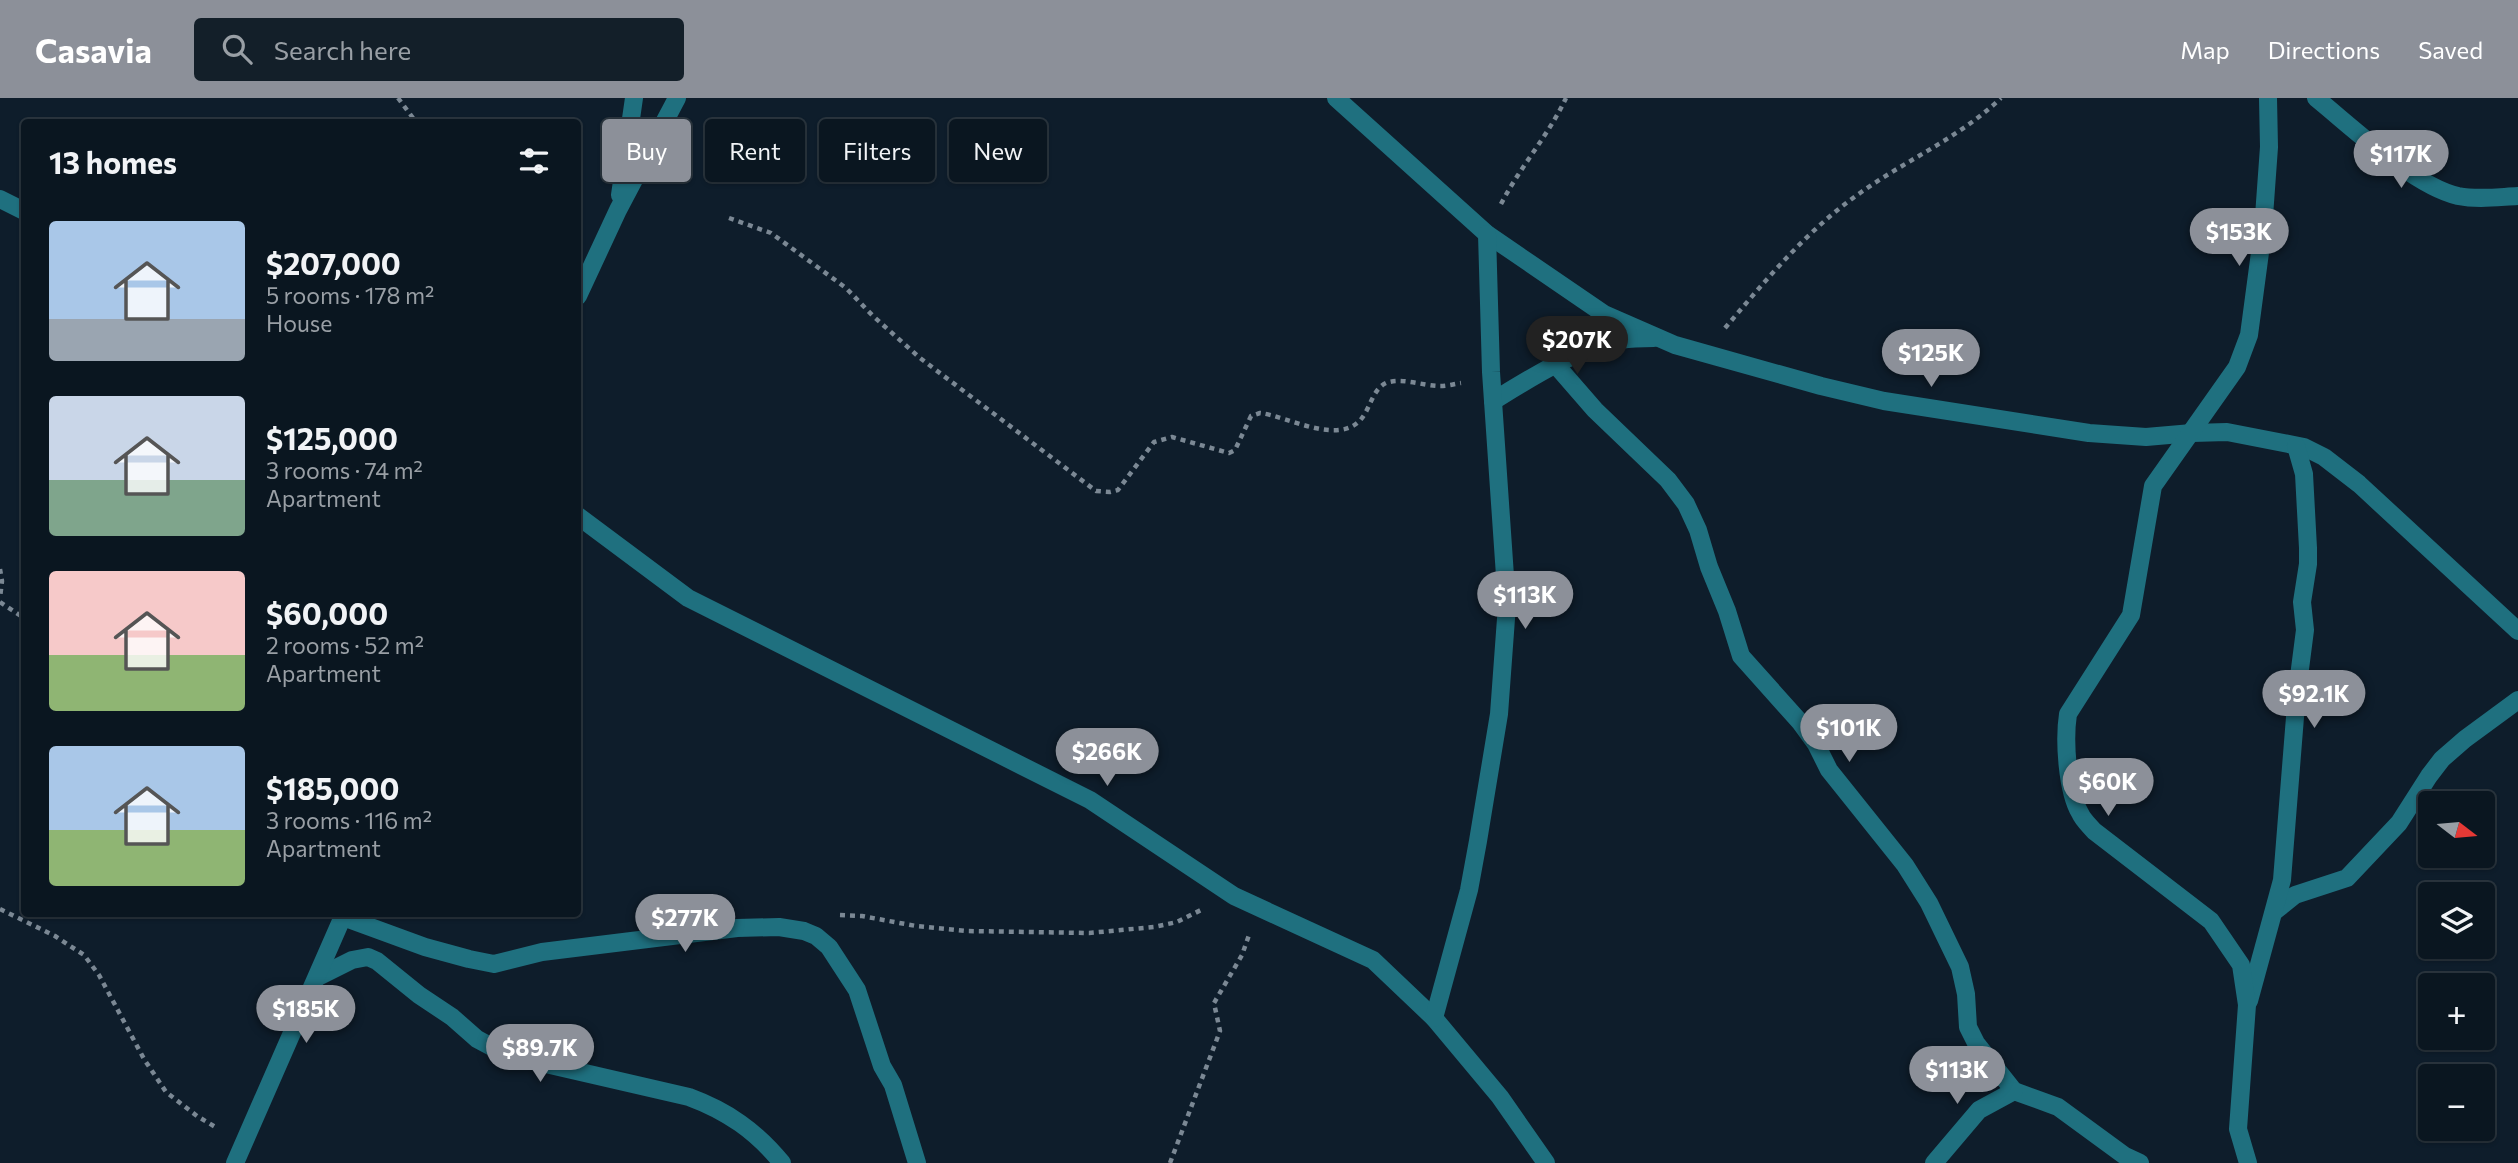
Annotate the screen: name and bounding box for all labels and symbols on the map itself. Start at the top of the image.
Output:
pin: $117K [2352,130,2450,190]
pin: $153K [2190,208,2288,268]
pin: $207K [1528,316,1626,376]
pin: $125K [1882,330,1980,389]
pin: $113K [1476,572,1574,631]
pin: $92.1K [2257,670,2371,730]
pin: $101K [1800,704,1898,764]
pin: $266K [1058,728,1156,788]
pin: $60K [2067,758,2149,818]
north arrow [2418,791,2496,868]
pin: $277K [636,894,734,954]
pin: $185K [257,986,355,1045]
pin: $89.7K [483,1024,597,1084]
pin: $113K [1908,1046,2006,1106]

